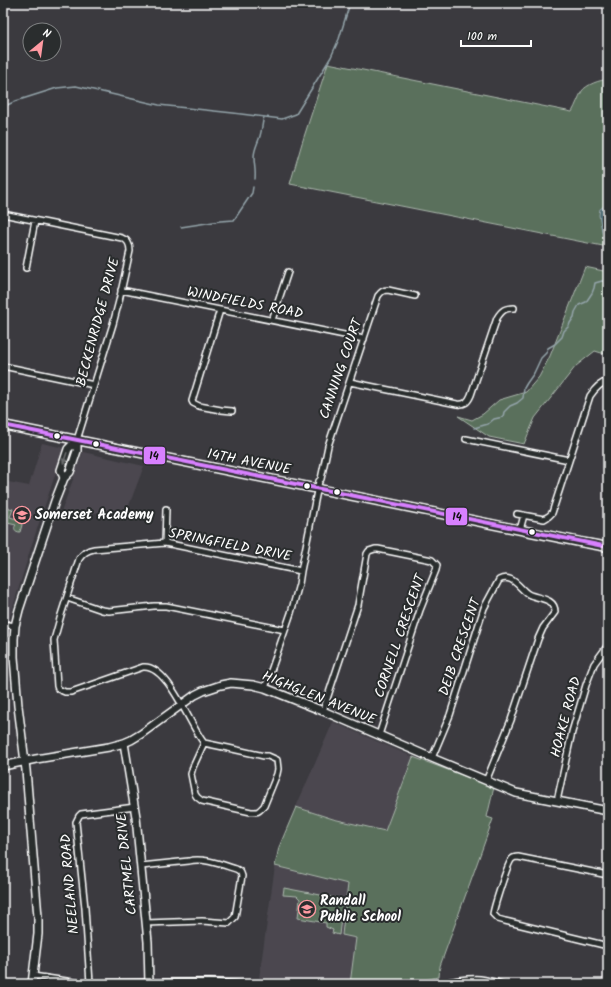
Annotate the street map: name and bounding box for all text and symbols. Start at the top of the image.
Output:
north arrow [22,22,62,62]
scale bar [461,22,531,48]
text: N [39,25,54,44]
text: 100 m [467,27,498,46]
street label: BECKENRIDGE DRIVE [70,254,126,389]
street label: WINDFIELDS ROAD [185,281,305,325]
street label: CANNING COURT [314,314,369,422]
unlabelled marker [52,431,62,441]
unlabelled marker [91,439,101,449]
street label: 14TH AVENUE [205,443,294,481]
line badge: 14 [143,446,166,465]
text: 14 [149,447,159,465]
one-way arrow [62,452,68,464]
unlabelled marker [302,481,312,491]
unlabelled marker [332,487,342,497]
place label: Somerset Academy [35,504,154,526]
school or university icon: Somerset Academy [12,505,32,525]
line badge: 14 [445,507,468,526]
text: 14 [452,508,462,526]
street label: SPRINGFIELD DRIVE [167,522,294,568]
unlabelled marker [527,527,537,537]
street label: CORNELL CRESCENT [369,570,432,701]
street label: DEIB CRESCENT [433,594,487,699]
street label: HIGHGLEN AVENUE [259,665,380,731]
street label: HOAKE ROAD [545,674,587,760]
street label: CARTMEL DRIVE [111,811,143,916]
street label: NEELAND ROAD [55,833,85,935]
place label: Randall Public School [320,890,401,928]
school or university icon: Randall Public School [297,899,317,919]

